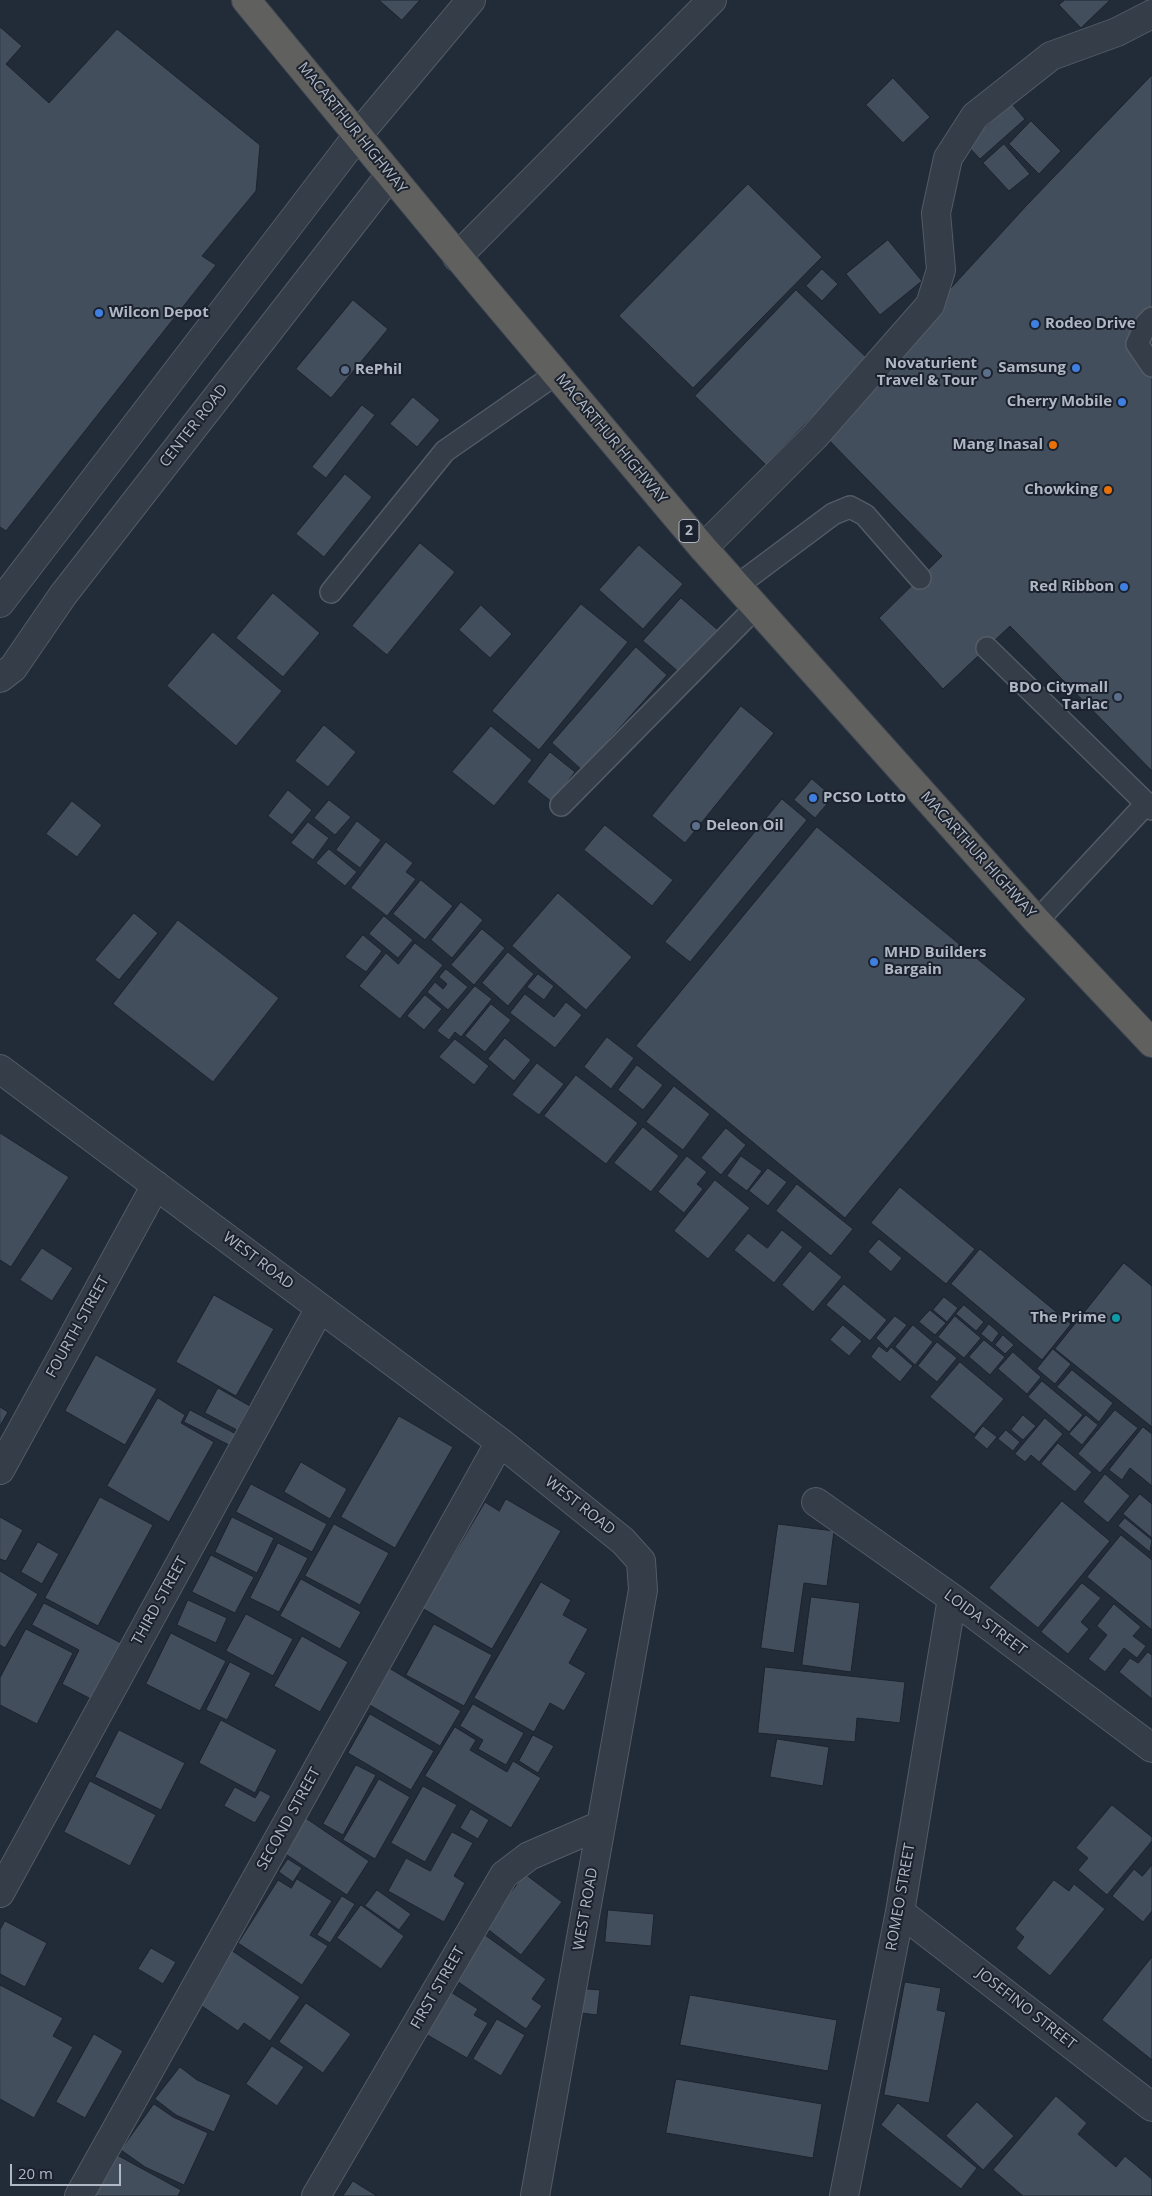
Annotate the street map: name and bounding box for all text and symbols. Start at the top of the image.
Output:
street label: MACARTHUR HIGHWAY [294,59,410,197]
place label: Wilcon Depot [109,304,209,322]
marker: Wilcon Depot [93,307,105,319]
place label: Rodeo Drive [1045,315,1136,333]
marker: Rodeo Drive [1029,318,1041,330]
place label: Novaturient Travel & Tour [877,355,977,390]
place label: Samsung [998,359,1066,377]
place label: RePhil [355,361,402,379]
marker: Samsung [1070,362,1082,374]
marker: RePhil [339,364,351,376]
marker: Novaturient Travel & Tour [981,367,993,379]
street label: MACARTHUR HIGHWAY [552,371,670,507]
street label: CENTER ROAD [156,381,232,471]
place label: Cherry Mobile [1007,393,1112,411]
marker: Cherry Mobile [1116,396,1128,408]
place label: Mang Inasal [953,436,1043,454]
marker: Mang Inasal [1047,439,1059,451]
place label: Chowking [1024,481,1098,499]
marker: Chowking [1102,484,1114,496]
road number: 2 [679,520,699,542]
place label: Red Ribbon [1029,578,1114,596]
marker: Red Ribbon [1118,581,1130,593]
place label: BDO Citymall Tarlac [1009,679,1108,714]
marker: BDO Citymall Tarlac [1112,691,1124,703]
street label: MACARTHUR HIGHWAY [917,788,1039,922]
place label: PCSO Lotto [823,789,906,807]
marker: PCSO Lotto [807,792,819,804]
place label: Deleon Oil [706,817,784,835]
marker: Deleon Oil [690,820,702,832]
place label: MHD Builders Bargain [884,944,986,979]
marker: MHD Builders Bargain [868,956,880,968]
street label: WEST ROAD [219,1229,297,1293]
street label: FOURTH STREET [43,1273,113,1381]
place label: The Prime [1030,1309,1106,1327]
marker: The Prime [1110,1312,1122,1324]
street label: WEST ROAD [541,1473,619,1539]
street label: THIRD STREET [128,1554,192,1648]
street label: LOIDA STREET [940,1586,1030,1660]
street label: SECOND STREET [253,1765,325,1873]
street label: ROMEO STREET [883,1842,919,1952]
street label: WEST ROAD [570,1866,602,1952]
street label: FIRST STREET [407,1944,469,2032]
street label: JOSEFINO STREET [973,1964,1079,2054]
scale bar [12,2154,124,2186]
text: 20 m [18,2163,53,2183]

